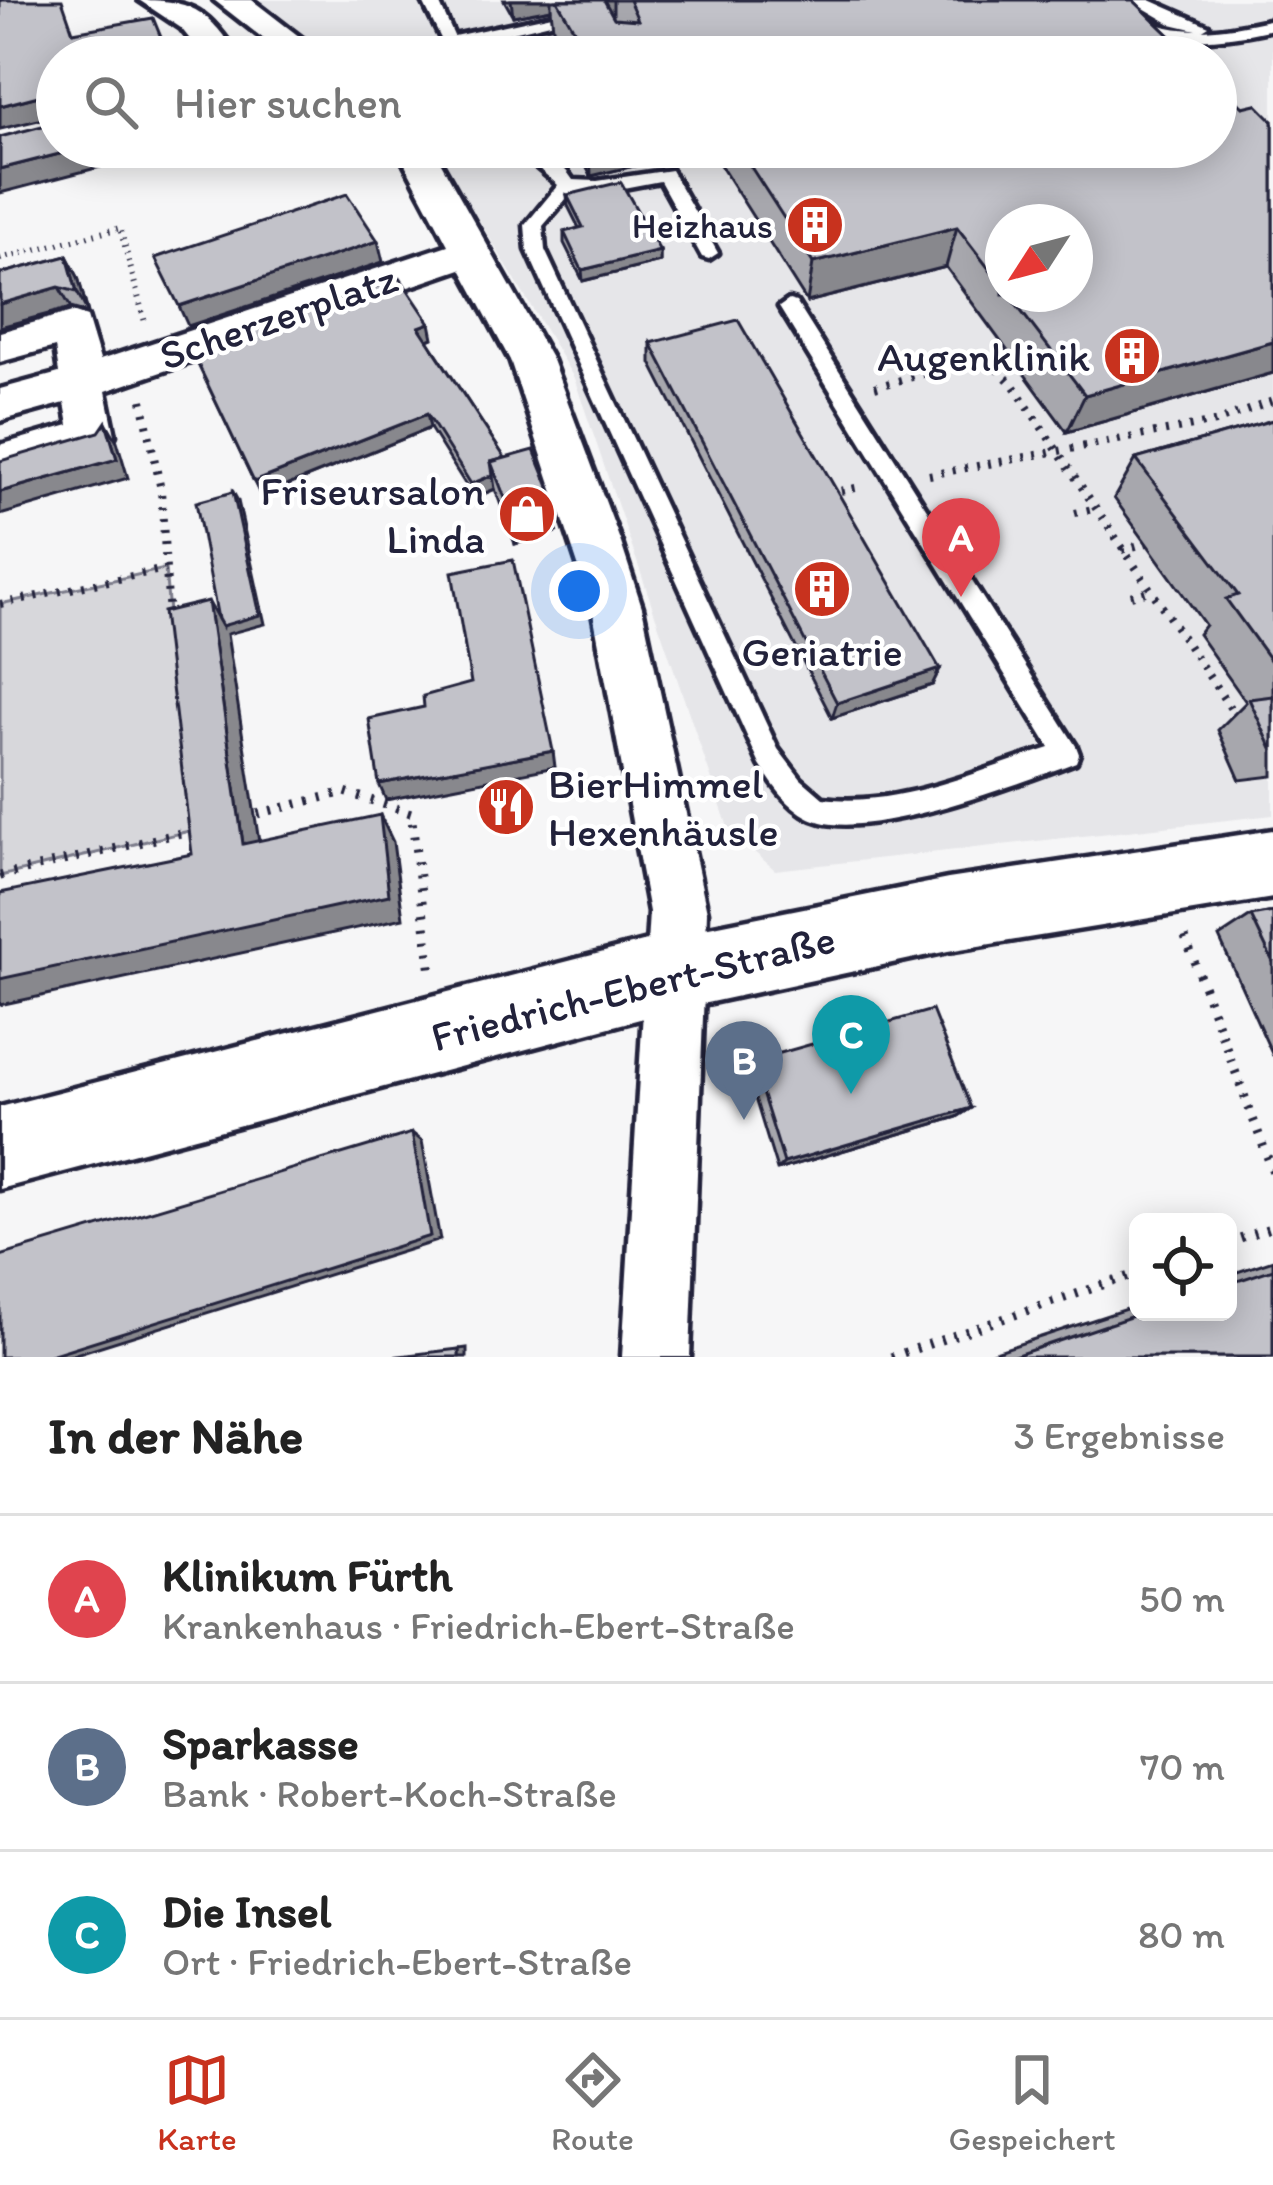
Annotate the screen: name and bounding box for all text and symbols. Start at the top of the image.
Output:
search box [36,36,1237,168]
icon: search [78,69,144,135]
text: Hier suchen [174,75,402,129]
building icon: Heizhaus [784,194,846,256]
place label: Heizhaus [632,204,773,247]
north arrow [985,204,1093,312]
street label: Scherzerplatz [153,252,404,381]
building icon: Augenklinik [1101,325,1163,387]
place label: Augenklinik [877,331,1090,382]
place label: Friseursalon Linda [260,465,485,564]
shop icon: Friseursalon Linda [496,483,558,545]
pin: A [922,498,1000,597]
building icon: Geriatrie [791,558,853,620]
your location [549,561,609,621]
place label: Geriatrie [741,626,903,677]
place label: BierHimmel Hexenhäusle [548,758,778,857]
restaurant icon: BierHimmel Hexenhäusle [475,776,537,838]
street label: Friedrich-Ebert-Straße [426,913,840,1062]
pin: C [812,995,890,1094]
pin: B [705,1021,783,1120]
map controls [1129,1213,1237,1321]
button: locate [1129,1213,1237,1321]
text: In der Nähe [48,1405,303,1466]
text: 3 Ergebnisse [1014,1412,1225,1459]
text: Klinikum Fürth [162,1548,452,1602]
text: A [75,1575,99,1622]
text: 50 m [1139,1575,1225,1622]
text: Krankenhaus · Friedrich-Ebert-Straße [162,1602,795,1649]
text: Sparkasse [162,1716,359,1770]
text: B [74,1743,100,1790]
text: 70 m [1140,1743,1225,1790]
text: Bank · Robert-Koch-Straße [162,1770,617,1817]
text: Die Insel [162,1884,331,1938]
text: C [74,1911,100,1958]
text: 80 m [1138,1911,1225,1958]
text: Ort · Friedrich-Ebert-Straße [162,1938,632,1985]
tab: Karte [157,2047,237,2158]
tab: Route [551,2047,634,2158]
tab: Gespeichert [948,2047,1116,2158]

